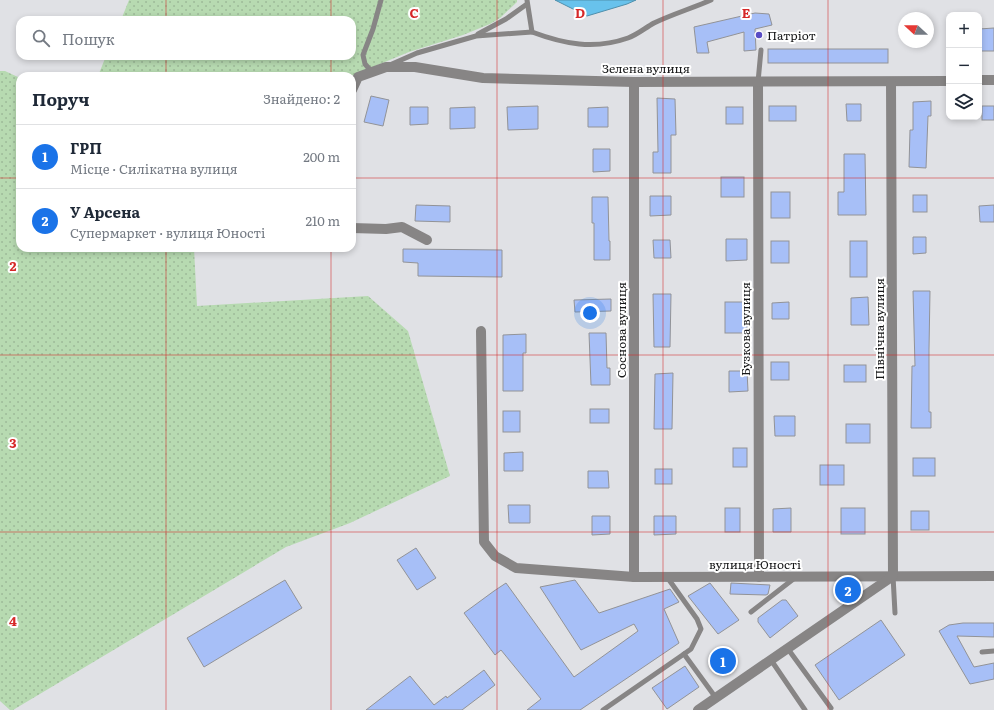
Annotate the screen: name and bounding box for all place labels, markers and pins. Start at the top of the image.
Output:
place label: Патріот [767,26,816,44]
marker: Патріот [754,30,764,40]
pin: 2 [835,575,861,605]
pin: 1 [710,646,736,676]

